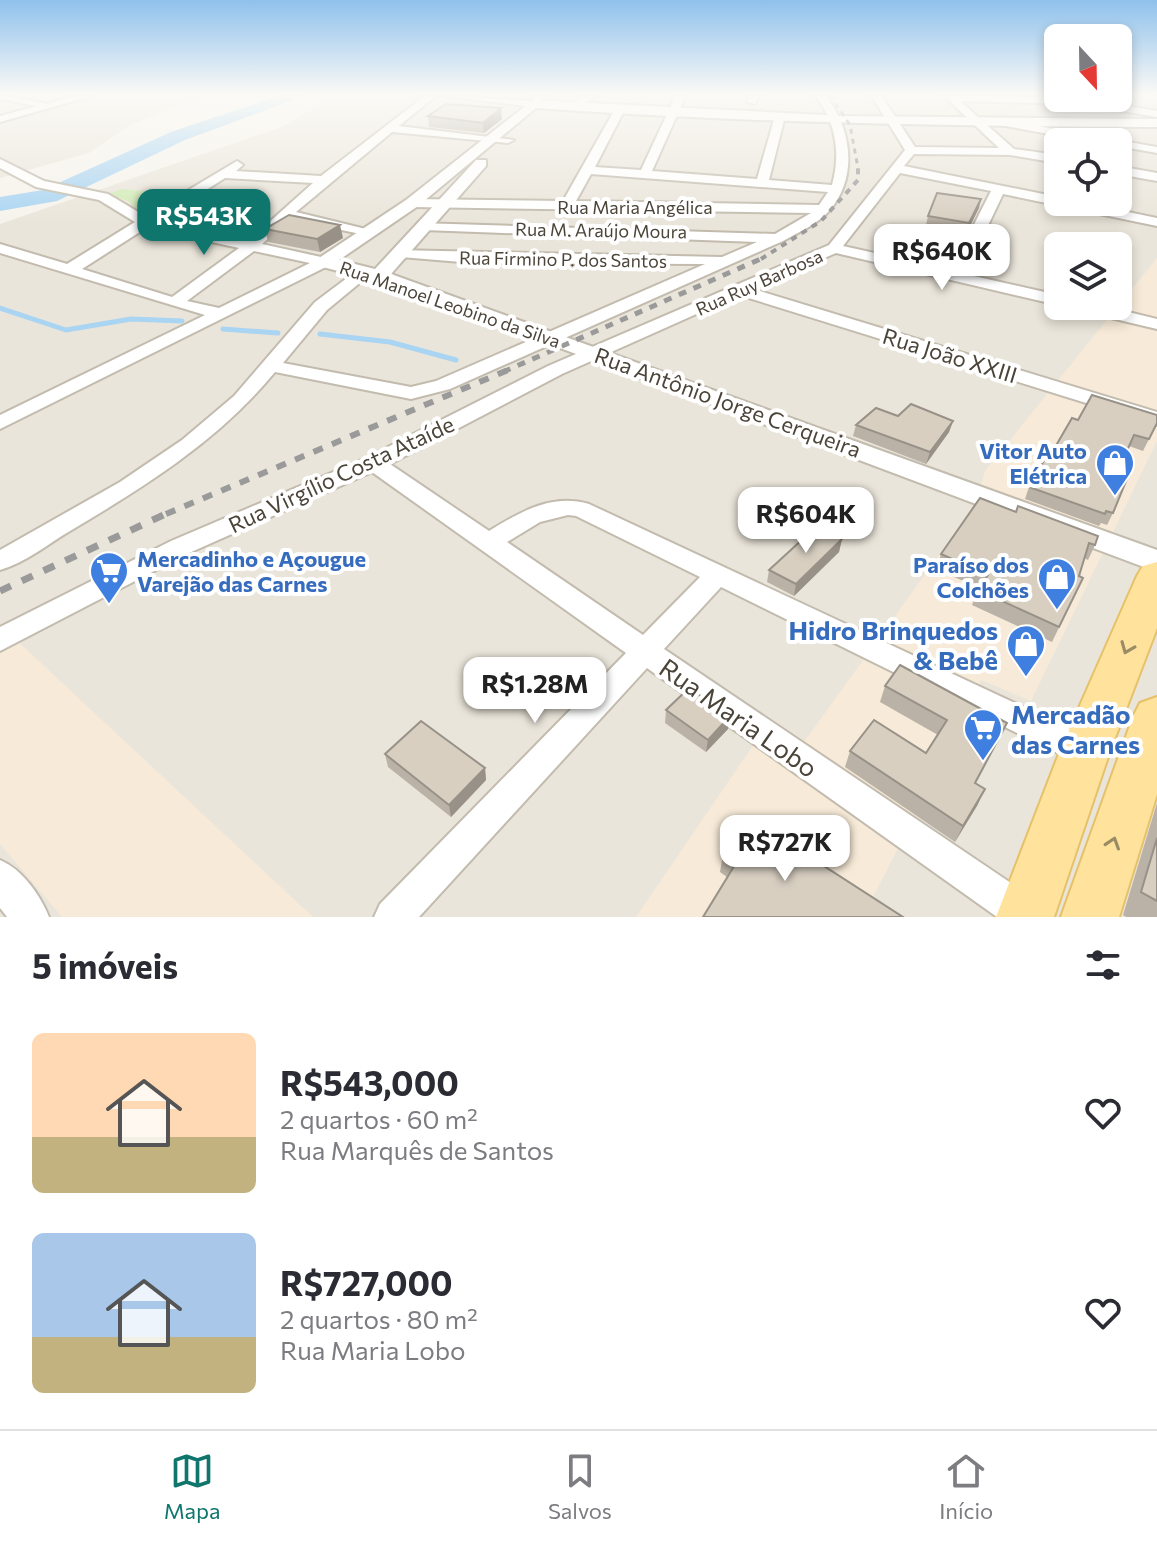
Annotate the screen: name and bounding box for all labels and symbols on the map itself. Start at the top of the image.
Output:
north arrow [1044,24,1132,112]
pin: R$543K [139,189,269,257]
street label: Rua Maria Angélica [557,196,713,218]
street label: Rua M. Araújo Moura [515,218,687,242]
pin: R$640K [877,224,1007,292]
street label: Rua Ruy Barbosa [692,244,826,320]
street label: Rua Firmino P. dos Santos [459,246,667,272]
street label: Rua Manoel Leobino da Silva [337,256,563,352]
street label: Rua João XXIII [879,322,1021,388]
street label: Rua Antônio Jorge Cerqueira [591,341,865,463]
street label: Rua Virgílio Costa Ataíde [224,410,458,538]
place label: Vitor Auto Elétrica [979,437,1087,489]
shop icon: Vitor Auto Elétrica [1094,442,1136,497]
pin: R$604K [741,487,871,555]
place label: Mercadinho e Açougue Varejão das Carnes [137,545,366,597]
supermarket icon: Mercadinho e Açougue Varejão das Carnes [88,550,130,605]
place label: Paraíso dos Colchões [913,551,1029,603]
shop icon: Paraíso dos Colchões [1036,556,1078,611]
place label: Hidro Brinquedos & Bebê [789,614,998,675]
shop icon: Hidro Brinquedos & Bebê [1005,623,1047,678]
one-way arrow [1121,640,1137,654]
street label: Rua Maria Lobo [654,651,824,783]
pin: R$1.28M [461,657,609,725]
place label: Mercadão das Carnes [1011,698,1140,759]
supermarket icon: Mercadão das Carnes [962,707,1004,762]
pin: R$727K [720,815,850,883]
one-way arrow [1104,836,1120,850]

